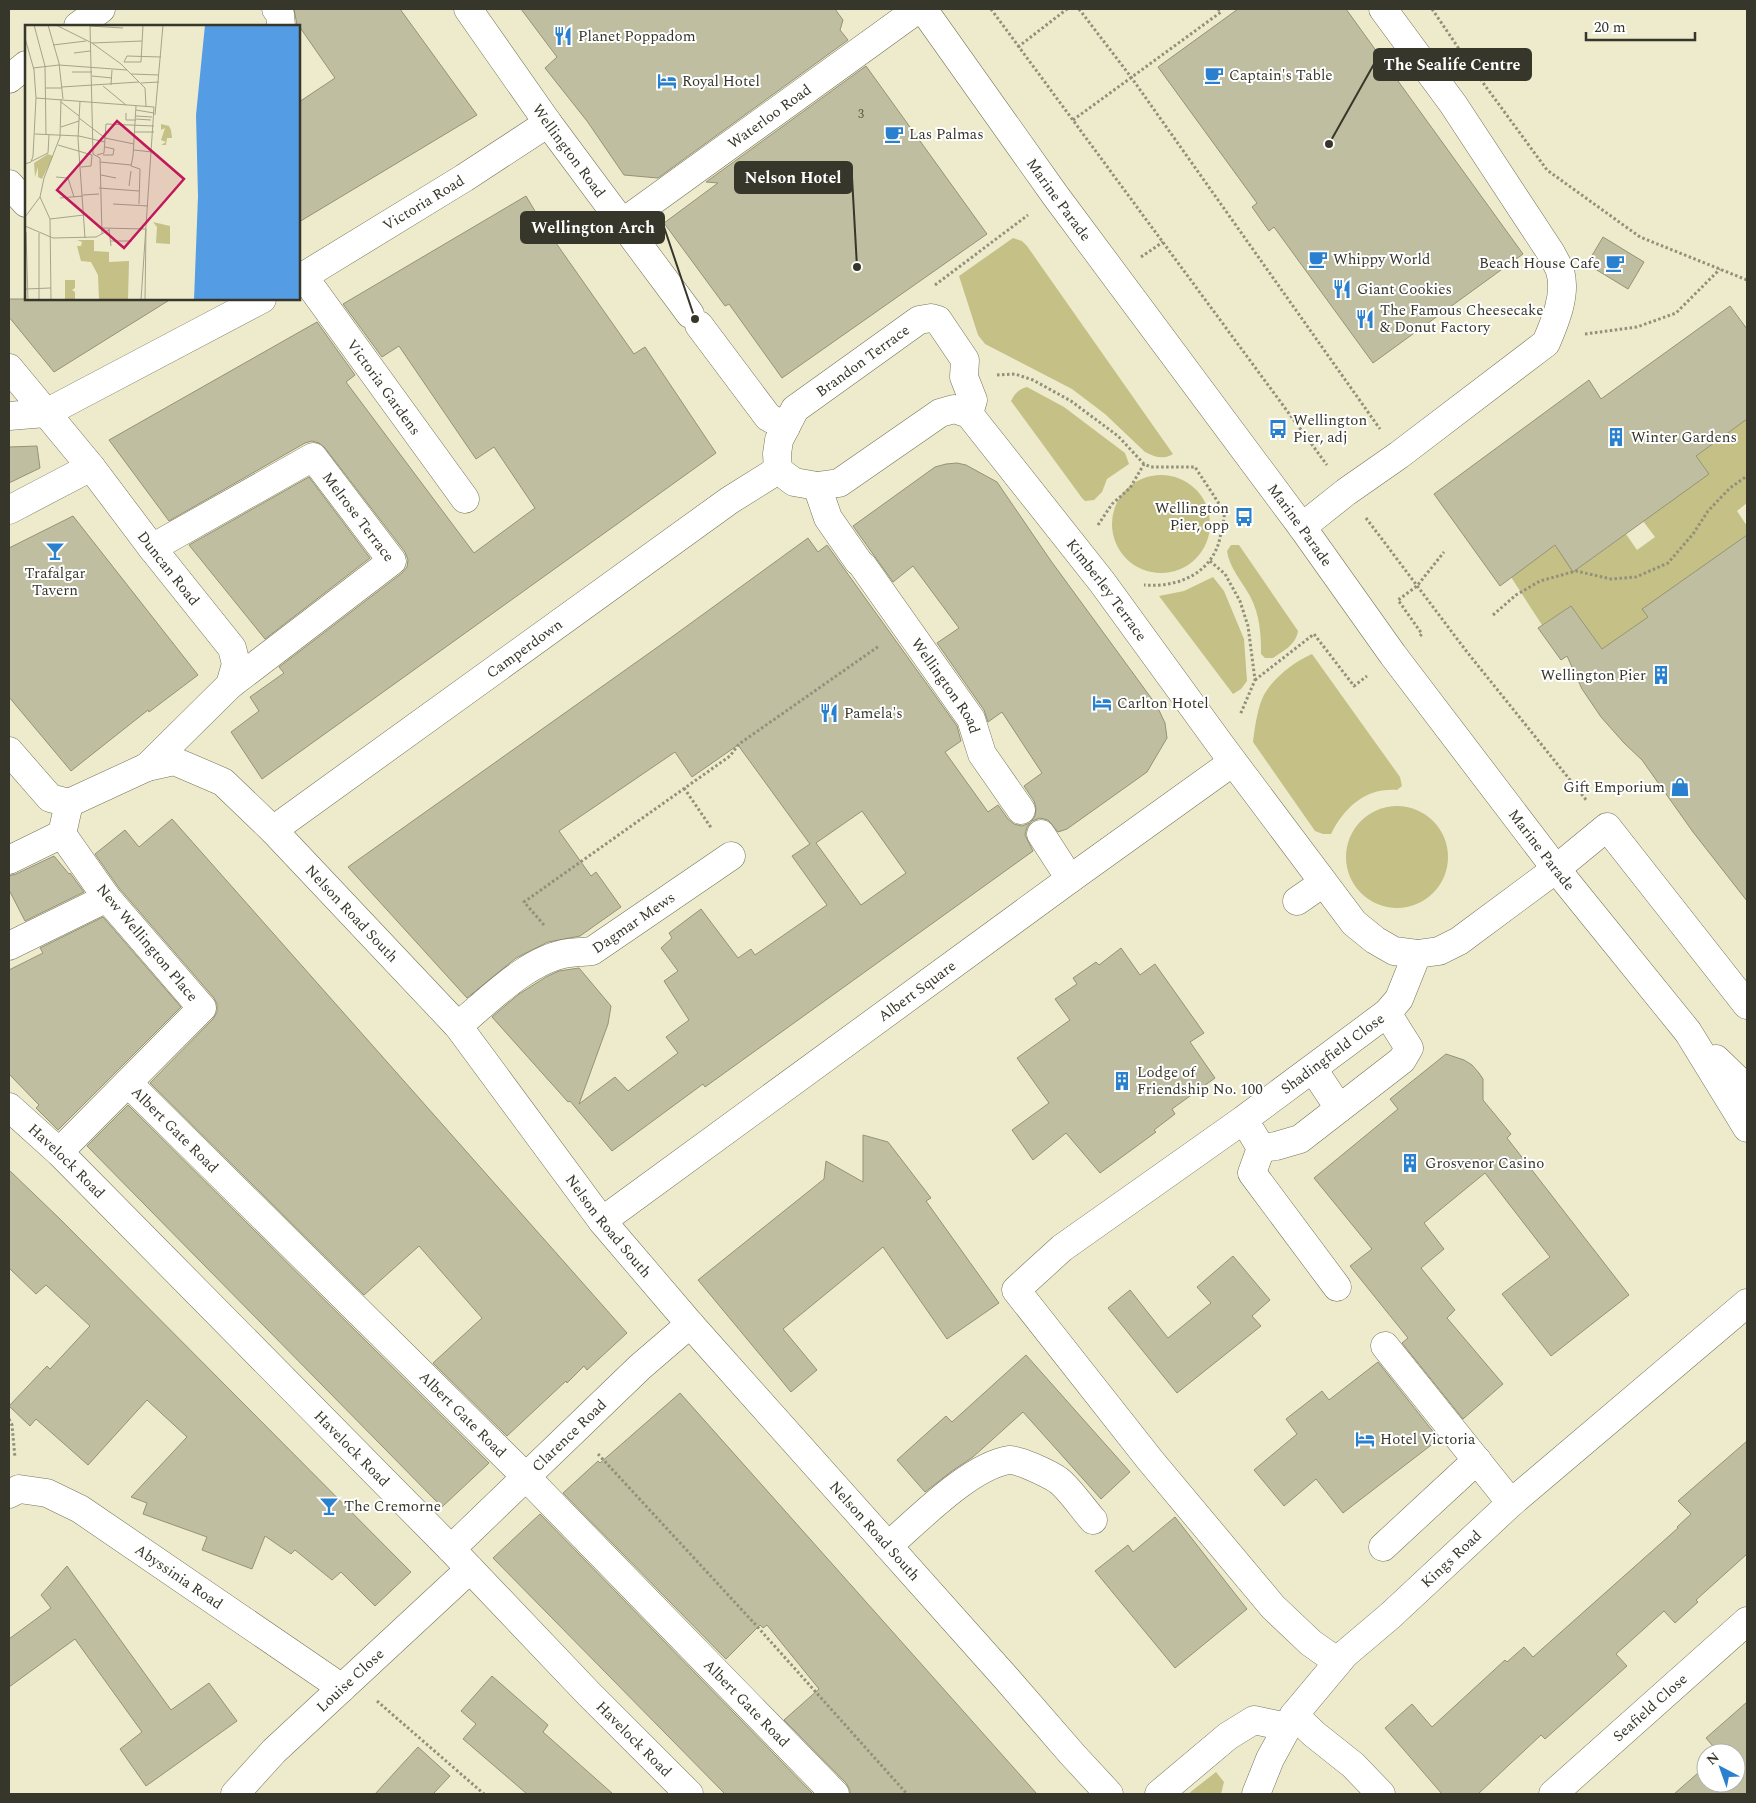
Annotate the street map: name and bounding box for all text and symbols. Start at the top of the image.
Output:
scale bar [1586,10,1695,42]
text: 20 m [1594,16,1626,39]
inset map [25,25,300,300]
restaurant icon: Planet Poppadom [552,25,574,47]
place label: Planet Poppadom [578,25,696,48]
callout: The Sealife Centre [1374,49,1531,80]
text: The Sealife Centre [1383,53,1521,77]
cafe icon: Captain's Table [1203,64,1225,86]
place label: Captain's Table [1229,64,1333,87]
hotel icon: Royal Hotel [656,70,678,92]
place label: Royal Hotel [682,70,760,93]
street label: Waterloo Road [723,78,816,155]
street label: Wellington Road [526,99,611,203]
house number: 3 [858,105,864,124]
cafe icon: Las Palmas [883,123,905,145]
place label: Las Palmas [909,123,984,146]
street label: Marine Parade [1021,153,1097,246]
callout: Nelson Hotel [735,162,852,193]
text: Nelson Hotel [744,166,842,190]
street label: Victoria Road [378,169,469,237]
callout: Wellington Arch [521,212,664,243]
text: Wellington Arch [531,216,655,240]
cafe icon: Whippy World [1307,248,1329,270]
place label: Whippy World [1333,248,1430,271]
place label: Beach House Cafe [1479,252,1600,275]
cafe icon: Beach House Cafe [1604,252,1626,274]
restaurant icon: Giant Cookies [1331,278,1353,300]
place label: Giant Cookies [1357,278,1452,301]
place label: The Famous Cheesecake & Donut Factory [1380,299,1543,339]
restaurant icon: The Famous Cheesecake & Donut Factory [1354,308,1376,330]
street label: Brandon Terrace [811,319,915,403]
street label: Victoria Gardens [341,334,427,440]
place label: Wellington Pier, adj [1293,409,1367,449]
bus stop icon: Wellington Pier, adj [1267,418,1289,440]
building icon: Winter Gardens [1605,426,1627,448]
place label: Winter Gardens [1631,426,1737,449]
street label: Melrose Terrace [317,467,400,567]
street label: Marine Parade [1262,479,1338,571]
place label: Wellington Pier, opp [1155,497,1229,537]
bus stop icon: Wellington Pier, opp [1233,506,1255,528]
street label: Duncan Road [132,526,205,611]
street label: Kimberley Terrace [1061,534,1153,646]
bar icon: Trafalgar Tavern [44,540,66,562]
place label: Trafalgar Tavern [24,562,86,602]
street label: Camperdown [481,613,568,684]
street label: Wellington Road [906,633,986,736]
place label: Wellington Pier [1541,664,1646,687]
building icon: Wellington Pier [1650,664,1672,686]
hotel icon: Carlton Hotel [1091,692,1113,714]
place label: Carlton Hotel [1117,692,1209,715]
restaurant icon: Pamela's [818,702,840,724]
place label: Pamela's [844,702,903,725]
place label: Gift Emporium [1563,776,1665,799]
shop icon: Gift Emporium [1669,776,1691,798]
street label: Marine Parade [1503,804,1581,896]
street label: Nelson Road South [300,859,404,968]
street label: New Wellington Place [91,879,203,1007]
street label: Dagmar Mews [587,886,680,959]
street label: Albert Square [873,954,961,1027]
street label: Shadingfield Close [1276,1007,1389,1100]
place label: Lodge of Friendship No. 100 [1137,1061,1263,1101]
building icon: Lodge of Friendship No. 100 [1111,1070,1133,1092]
street label: Albert Gate Road [126,1081,224,1178]
street label: Havelock Road [23,1118,110,1204]
building icon: Grosvenor Casino [1399,1152,1421,1174]
place label: Grosvenor Casino [1425,1152,1544,1175]
street label: Nelson Road South [560,1169,657,1283]
street label: Albert Gate Road [414,1366,512,1463]
street label: Clarence Road [526,1393,612,1477]
street label: Havelock Road [309,1405,395,1492]
hotel icon: Hotel Victoria [1354,1428,1376,1450]
place label: Hotel Victoria [1380,1428,1476,1451]
street label: Nelson Road South [824,1476,926,1586]
bar icon: The Cremorne [318,1495,340,1517]
place label: The Cremorne [344,1495,441,1518]
street label: Kings Road [1416,1524,1487,1593]
street label: Abyssinia Road [130,1538,228,1615]
street label: Louise Close [311,1643,389,1718]
street label: Albert Gate Road [698,1654,795,1753]
street label: Seafield Close [1607,1668,1693,1747]
street label: Havelock Road [591,1696,677,1782]
north arrow [1696,1743,1746,1793]
text: N [1702,1747,1724,1770]

